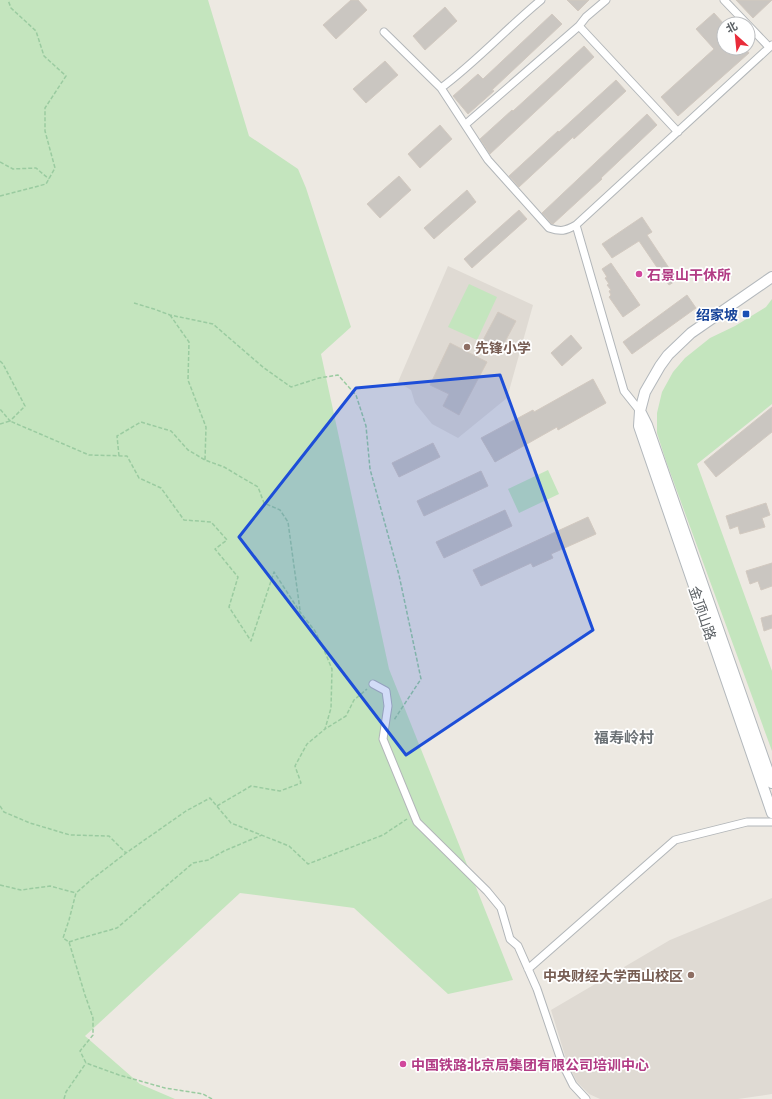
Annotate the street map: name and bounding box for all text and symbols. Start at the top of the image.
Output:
north arrow [716,16,756,56]
text: 北 [723,17,740,36]
place label: 石景山干休所 [647,265,731,284]
marker: 石景山干休所 [634,269,644,279]
place label: 绍家坡 [696,305,738,324]
marker: 绍家坡 [741,309,751,319]
place label: 先锋小学 [475,338,531,357]
marker: 先锋小学 [462,342,472,352]
street label: 金顶山路 [685,583,721,643]
district label: 福寿岭村 [594,727,654,747]
place label: 中央财经大学西山校区 [543,966,683,985]
marker: 中央财经大学西山校区 [686,970,696,980]
place label: 中国铁路北京局集团有限公司培训中心 [411,1055,649,1074]
marker: 中国铁路北京局集团有限公司培训中心 [398,1059,408,1069]

